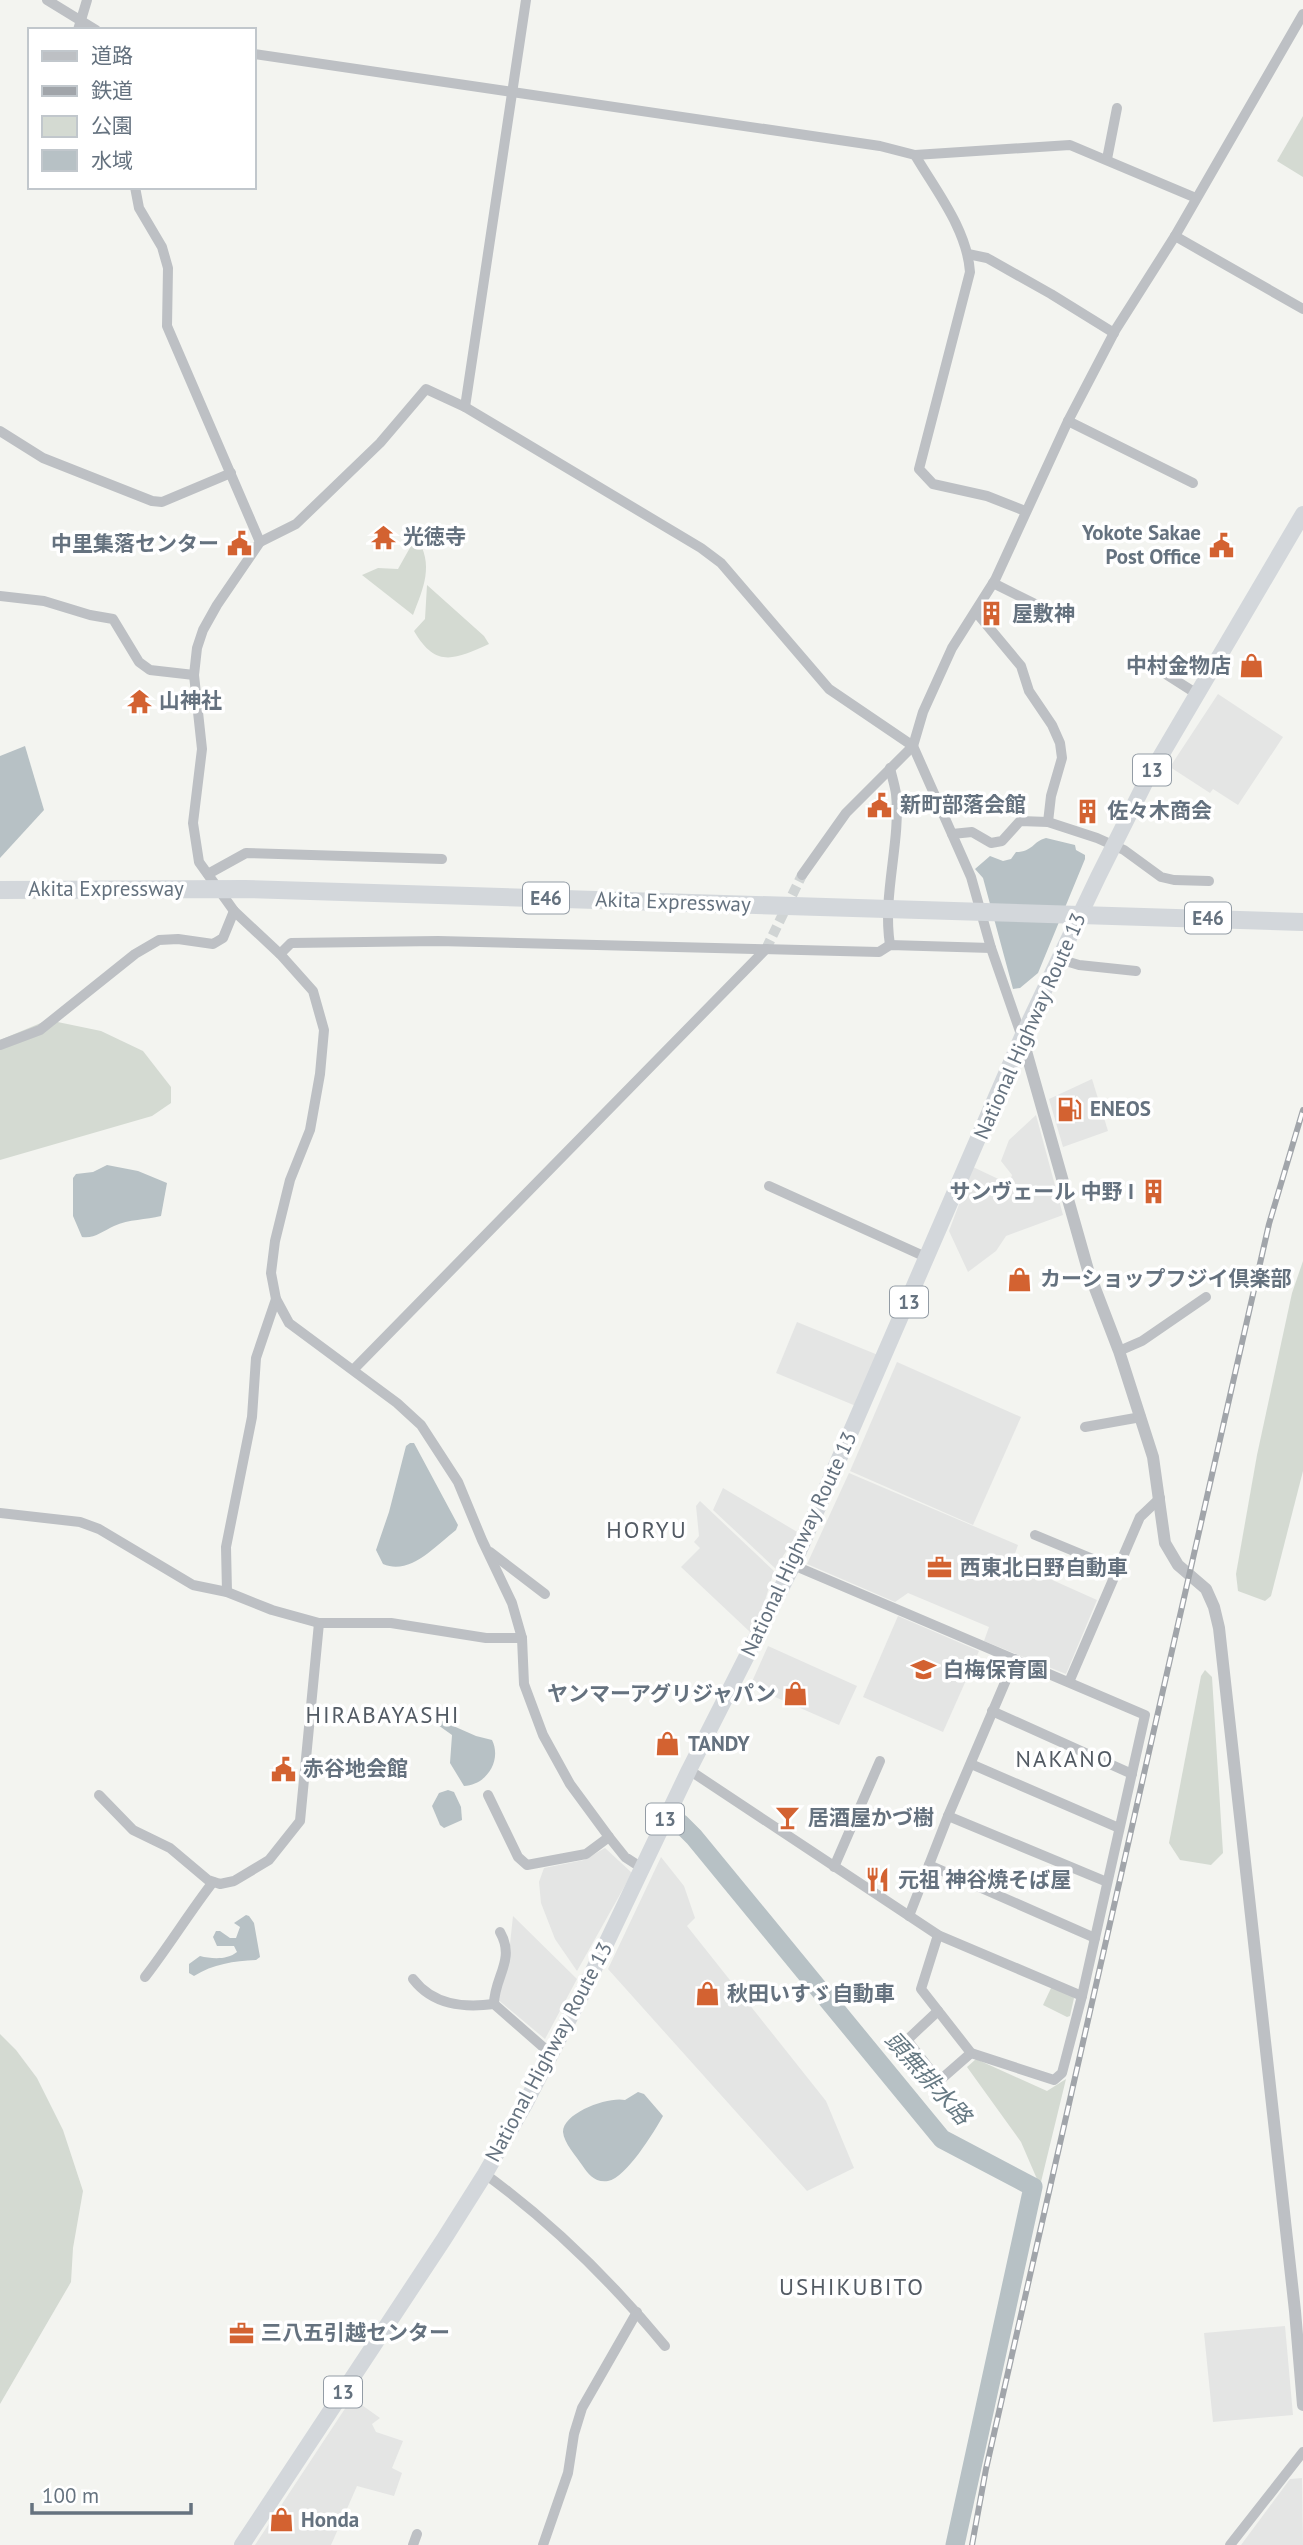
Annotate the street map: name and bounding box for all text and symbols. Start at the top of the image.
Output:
legend [28,28,256,189]
text: 道路 [91,42,133,69]
text: 鉄道 [91,77,133,104]
text: 公園 [91,112,133,139]
text: 水域 [91,147,133,174]
place label: Yokote Sakae Post Office [1081,519,1201,570]
temple icon: 光徳寺 [369,523,397,551]
place label: 光徳寺 [403,523,466,550]
place label: 中里集落センター [51,530,219,557]
public building icon: 中里集落センター [225,530,253,558]
public building icon: Yokote Sakae Post Office [1207,531,1235,559]
building icon: 屋敷神 [978,600,1006,628]
place label: 屋敷神 [1012,600,1075,627]
place label: 中村金物店 [1126,652,1231,679]
shop icon: 中村金物店 [1237,652,1265,680]
temple icon: 山神社 [125,687,153,715]
place label: 山神社 [159,687,222,714]
road number: 13 [1133,754,1171,786]
public building icon: 新町部落会館 [866,791,894,819]
place label: 新町部落会館 [900,791,1026,818]
building icon: 佐々木商会 [1073,797,1101,825]
place label: 佐々木商会 [1107,797,1212,824]
street label: Akita Expressway [28,875,184,902]
road number: E46 [523,882,569,914]
street label: Akita Expressway [595,885,751,918]
road number: E46 [1185,902,1231,934]
street label: National Highway Route 13 [967,908,1092,1143]
fuel station icon: ENEOS [1056,1095,1084,1123]
place label: ENEOS [1090,1095,1151,1122]
place label: サンヴェール 中野 I [949,1178,1134,1205]
building icon: サンヴェール 中野 I [1140,1178,1168,1206]
shop icon: カーショップフジイ倶楽部 [1006,1265,1034,1293]
place label: カーショップフジイ倶楽部 [1040,1265,1292,1292]
road number: 13 [890,1286,928,1318]
street label: National Highway Route 13 [734,1427,863,1661]
district label: HORYU [606,1515,688,1544]
office icon: 西東北日野自動車 [926,1554,954,1582]
place label: 西東北日野自動車 [960,1554,1128,1581]
school or university icon: 白梅保育園 [909,1656,937,1684]
place label: 白梅保育園 [943,1656,1048,1683]
place label: ヤンマーアグリジャパン [547,1680,776,1707]
shop icon: ヤンマーアグリジャパン [782,1680,810,1708]
district label: HIRABAYASHI [305,1700,461,1729]
shop icon: TANDY [654,1730,682,1758]
place label: TANDY [688,1730,750,1757]
district label: NAKANO [1016,1744,1114,1773]
public building icon: 赤谷地会館 [269,1755,297,1783]
place label: 赤谷地会館 [303,1755,408,1782]
road number: 13 [646,1803,684,1834]
bar icon: 居酒屋かづ樹 [774,1804,802,1832]
place label: 居酒屋かづ樹 [808,1804,934,1831]
restaurant icon: 元祖 神谷焼そば屋 [864,1866,892,1894]
place label: 元祖 神谷焼そば屋 [898,1866,1071,1893]
street label: National Highway Route 13 [479,1937,618,2166]
shop icon: 秋田いすゞ自動車 [693,1980,721,2008]
place label: 秋田いすゞ自動車 [727,1980,895,2007]
water label: 頭無排水路 [879,2025,979,2132]
district label: USHIKUBITO [779,2272,925,2301]
office icon: 三八五引越センター [227,2319,255,2347]
place label: 三八五引越センター [261,2319,450,2346]
road number: 13 [324,2376,362,2408]
scale bar [32,2472,191,2516]
text: 100 m [42,2482,99,2509]
shop icon: Honda [267,2506,295,2534]
place label: Honda [301,2506,359,2533]

